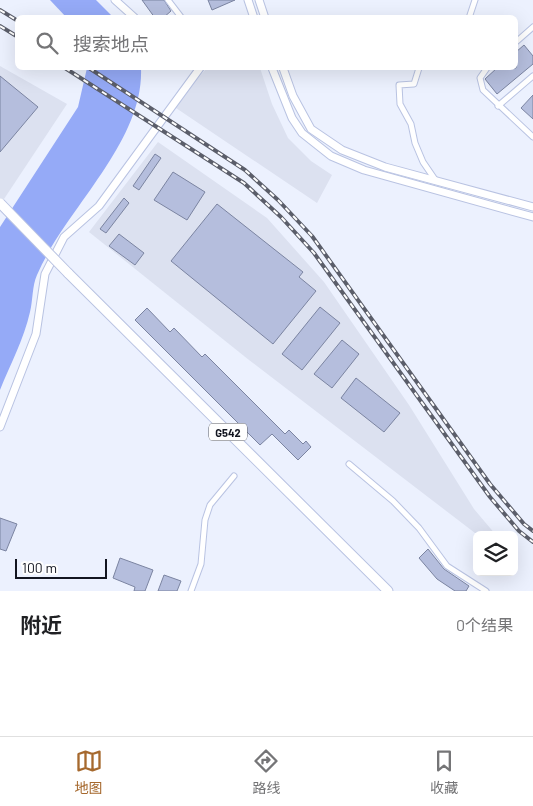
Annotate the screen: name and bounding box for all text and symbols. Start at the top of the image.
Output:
search box [15,15,518,70]
icon: search [33,29,61,57]
text: 搜索地点 [73,32,149,55]
road number: G542 [209,424,247,441]
map controls [473,531,518,576]
button: layers [473,531,518,576]
scale bar [15,556,108,579]
text: 100 m [22,559,57,576]
text: 附近 [20,612,62,637]
text: 0个结果 [456,615,513,634]
tab: 地图 [75,747,103,797]
tab: 路线 [252,747,280,797]
tab: 收藏 [430,747,458,797]

